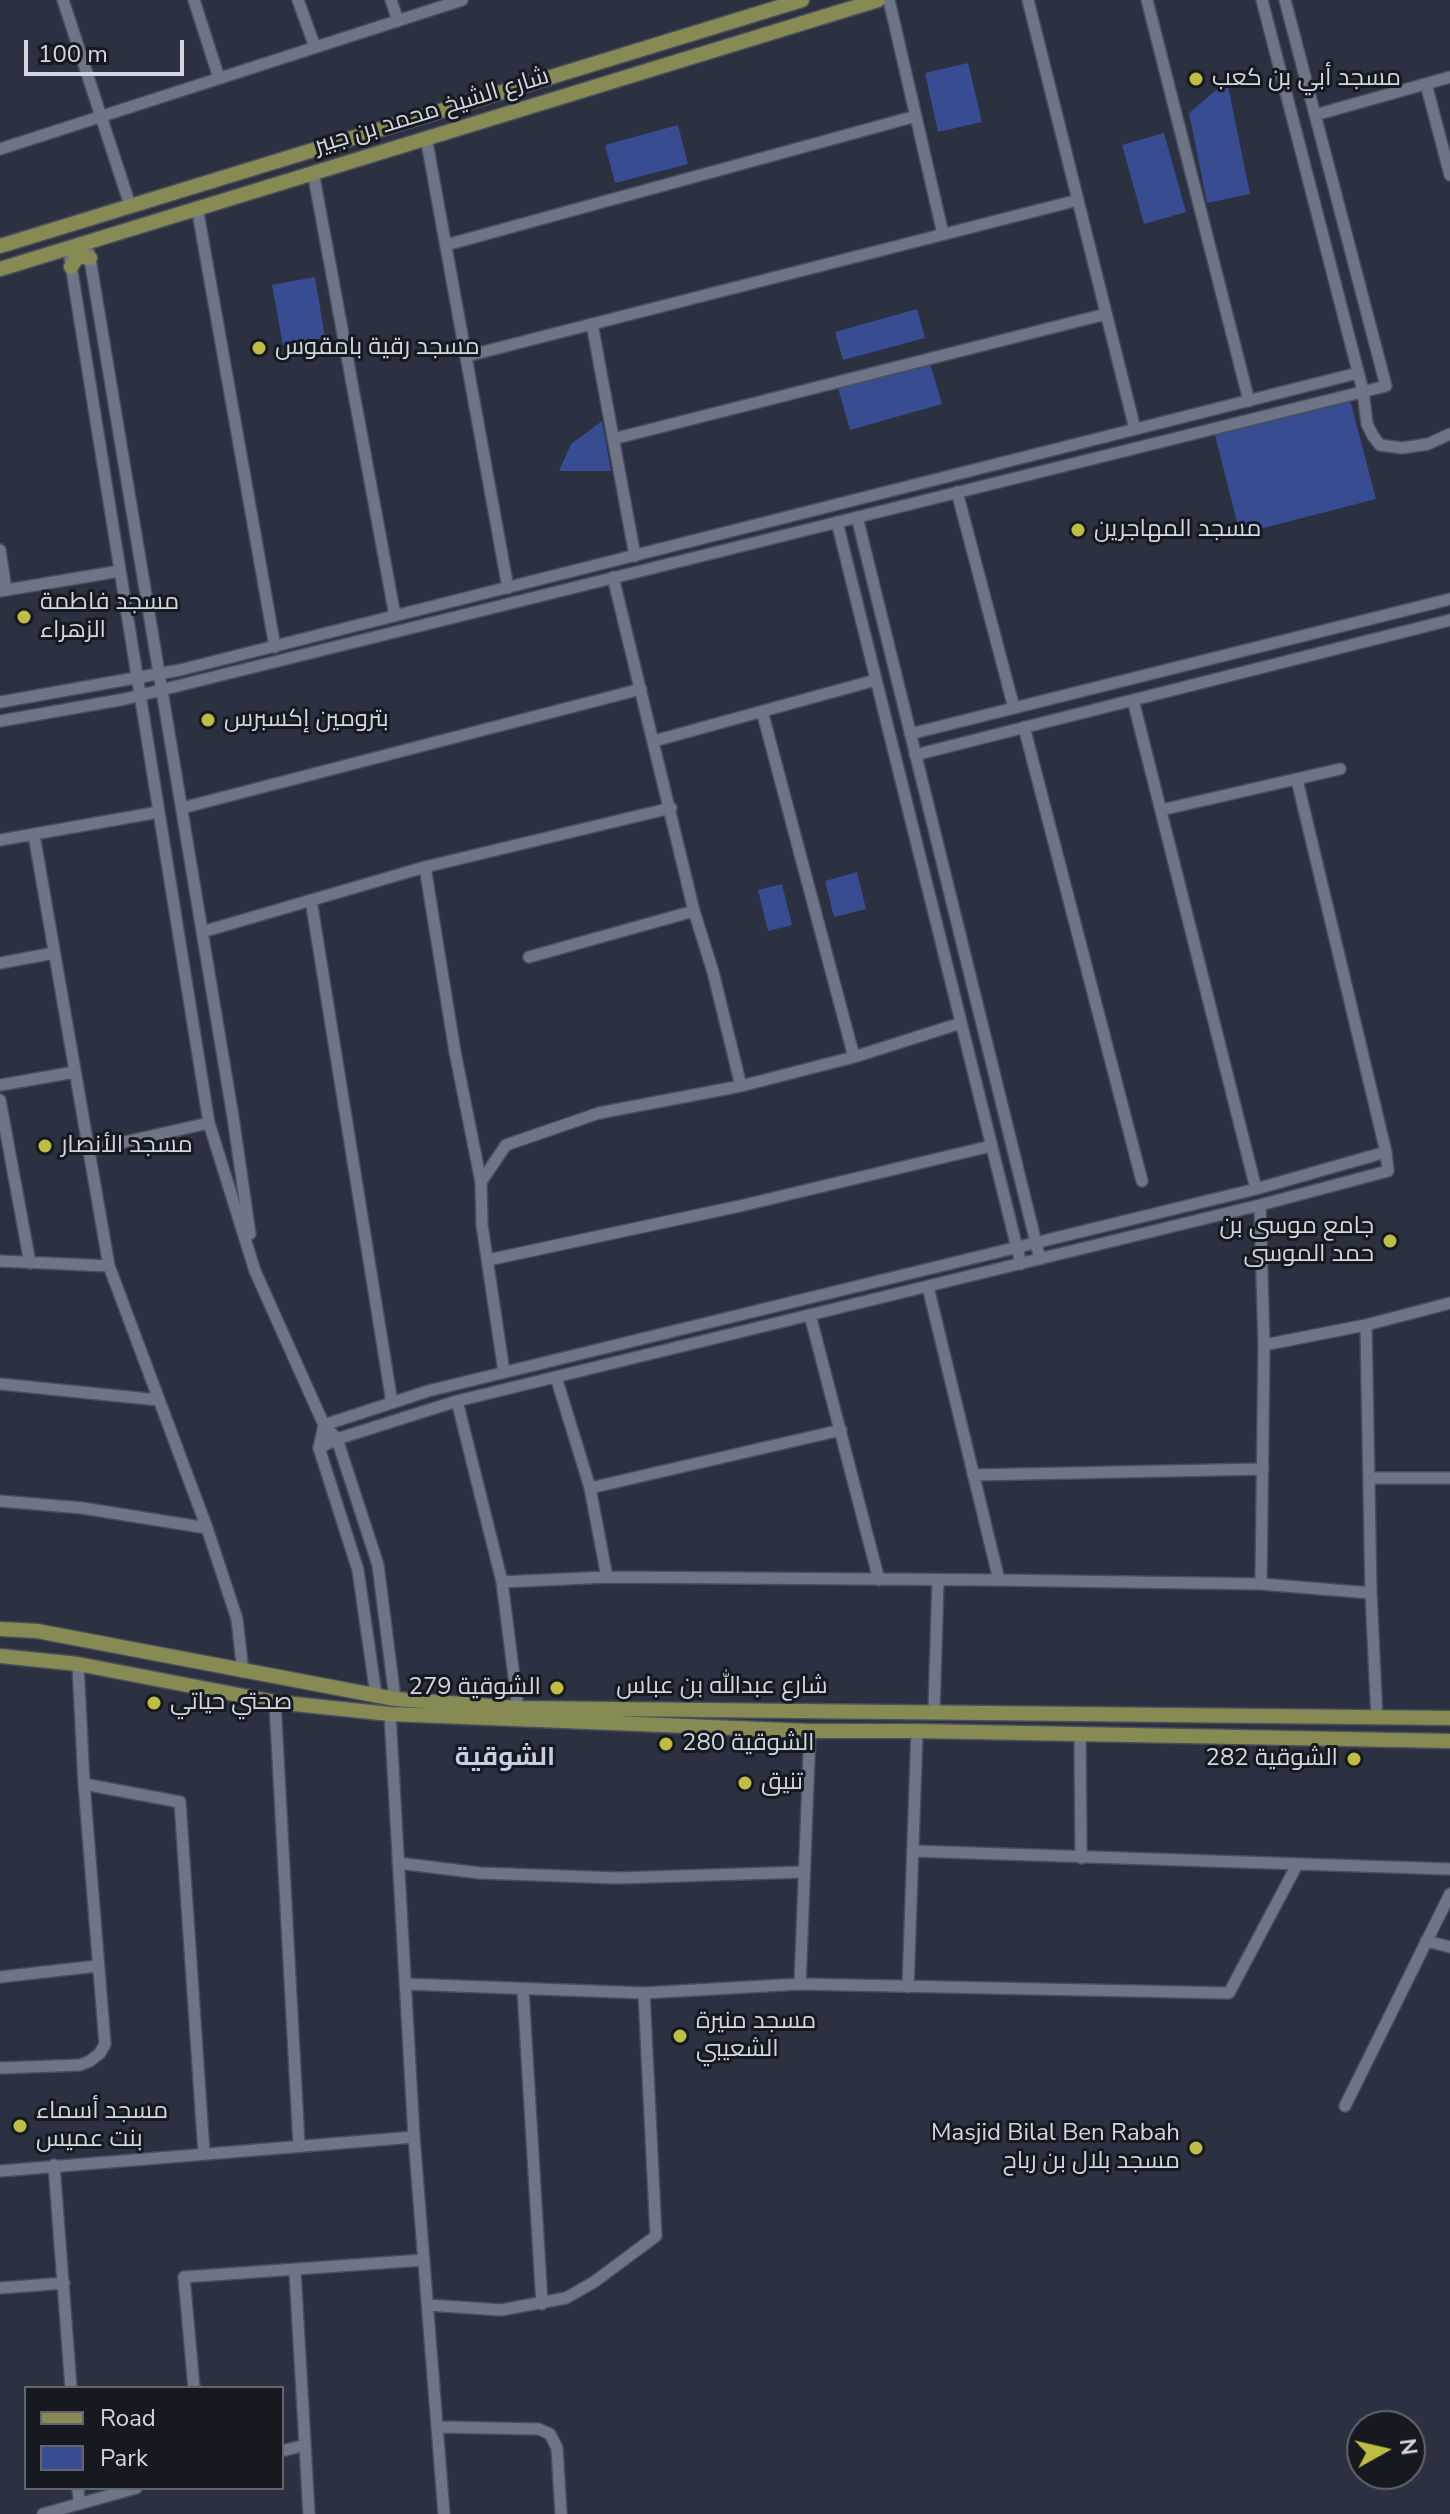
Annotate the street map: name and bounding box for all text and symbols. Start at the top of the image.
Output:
scale bar [28,24,188,74]
text: 100 m [38,38,108,70]
street label: شارع الشيخ محمد بن جبير [311,63,553,161]
place label: مسجد أبي بن كعب [1212,65,1401,93]
marker: مسجد أبي بن كعب [1187,70,1205,88]
place label: مسجد رقية بامقوس [275,334,480,362]
marker: مسجد رقية بامقوس [250,339,268,357]
place label: مسجد المهاجرين [1094,516,1261,544]
marker: مسجد المهاجرين [1069,521,1087,539]
place label: مسجد فاطمة الزهراء [40,589,179,645]
marker: مسجد فاطمة الزهراء [15,608,33,626]
place label: بترومين إكسبرس [224,706,389,734]
marker: بترومين إكسبرس [199,711,217,729]
place label: مسجد الأنصار [61,1132,193,1160]
marker: مسجد الأنصار [36,1137,54,1155]
place label: جامع موسى بن حمد الموسى [1220,1213,1374,1269]
marker: جامع موسى بن حمد الموسى [1381,1232,1399,1250]
street label: شارع عبدالله بن عباس [616,1673,828,1701]
place label: الشوقية 279 [409,1674,541,1702]
marker: الشوقية 279 [548,1679,566,1697]
place label: صحتي حياتي [170,1689,292,1717]
marker: صحتي حياتي [145,1694,163,1712]
place label: الشوقية 280 [682,1730,814,1758]
marker: الشوقية 280 [657,1735,675,1753]
district label: الشوقية [455,1743,555,1775]
place label: الشوقية 282 [1206,1745,1338,1773]
marker: الشوقية 282 [1345,1750,1363,1768]
place label: تنيق [761,1769,803,1797]
marker: تنيق [736,1774,754,1792]
place label: مسجد منيرة الشعيبي [696,2008,816,2064]
marker: مسجد منيرة الشعيبي [671,2027,689,2045]
place label: مسجد أسماء بنت عميس [36,2098,168,2154]
marker: مسجد أسماء بنت عميس [11,2117,29,2135]
place label: Masjid Bilal Ben Rabah مسجد بلال بن رباح [931,2120,1180,2176]
marker: Masjid Bilal Ben Rabah مسجد بلال بن رباح [1187,2139,1205,2157]
legend [24,2386,284,2490]
text: Road [100,2402,156,2434]
north arrow [1346,2410,1426,2490]
text: N [1392,2437,1424,2457]
text: Park [100,2442,148,2474]

